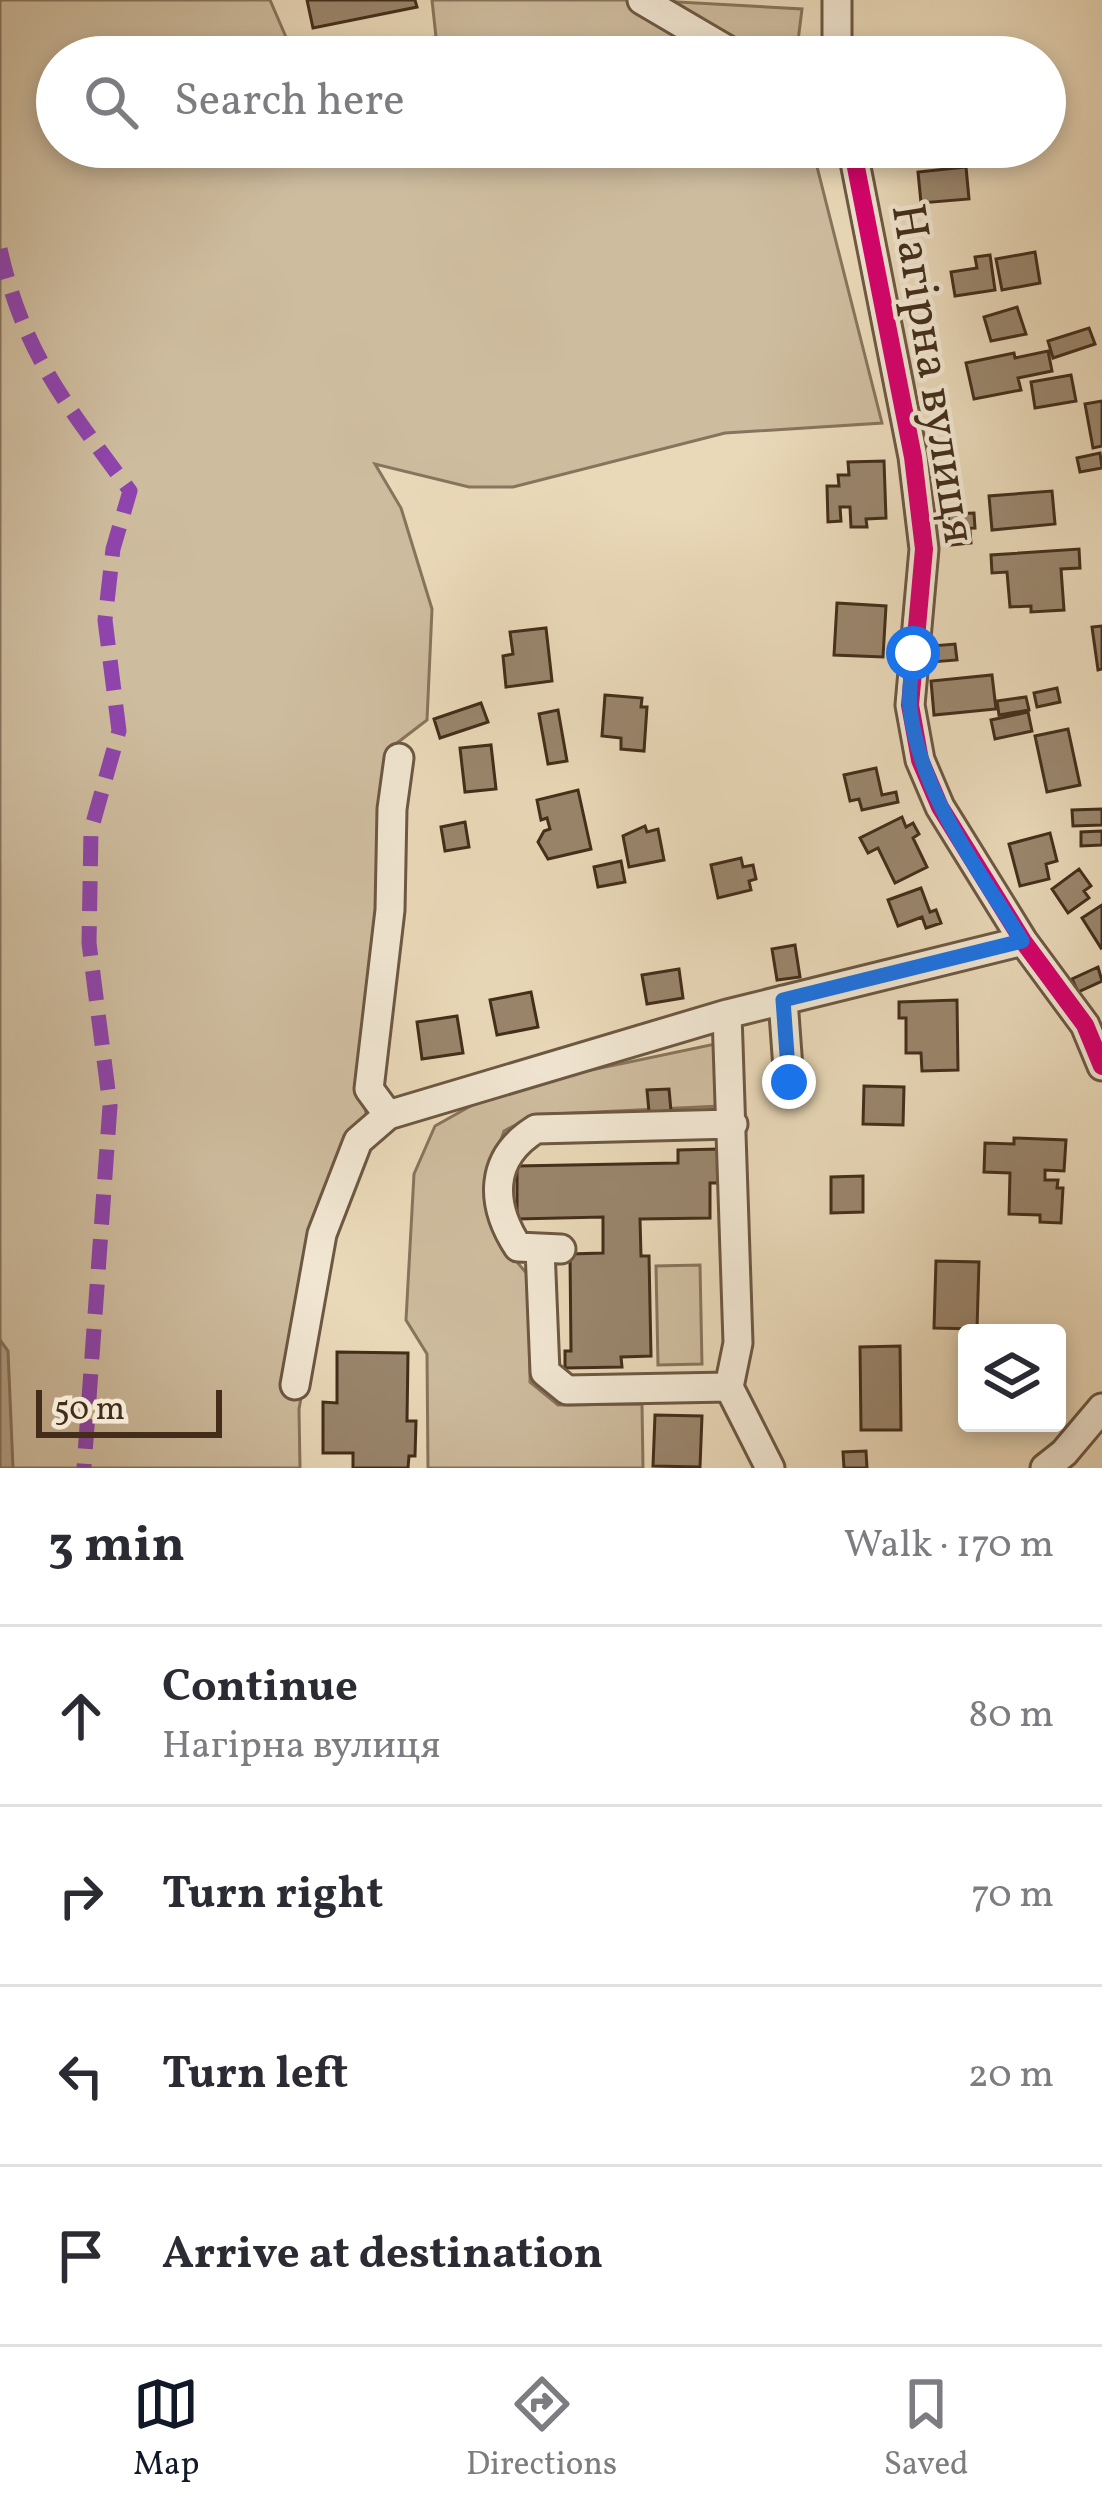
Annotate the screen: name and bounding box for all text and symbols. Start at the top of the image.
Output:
search box [36,36,1066,168]
icon: search [78,69,144,135]
text: Search here [174,71,405,134]
street label: Нагірна вулиця [872,199,991,548]
route start [886,626,940,680]
route end [762,1055,816,1109]
map controls [958,1324,1066,1432]
button: layers [958,1324,1066,1432]
scale bar [36,1384,222,1437]
text: 50 m [54,1388,125,1434]
text: 3 min [48,1511,185,1582]
text: Walk · 170 m [844,1519,1054,1573]
text: Continue [162,1657,358,1720]
icon: ahead [48,1683,114,1749]
text: 80 m [968,1689,1054,1743]
text: Нагірна вулиця [162,1720,441,1774]
icon: right [48,1863,114,1929]
text: Turn right [162,1864,383,1927]
text: 70 m [971,1869,1054,1923]
icon: left [48,2043,114,2109]
text: Turn left [162,2044,348,2107]
text: 20 m [968,2049,1054,2103]
icon: arrive [48,2223,114,2289]
text: Arrive at destination [162,2224,603,2287]
tab: Map [133,2371,199,2489]
tab: Directions [466,2371,617,2489]
tab: Saved [884,2371,969,2489]

